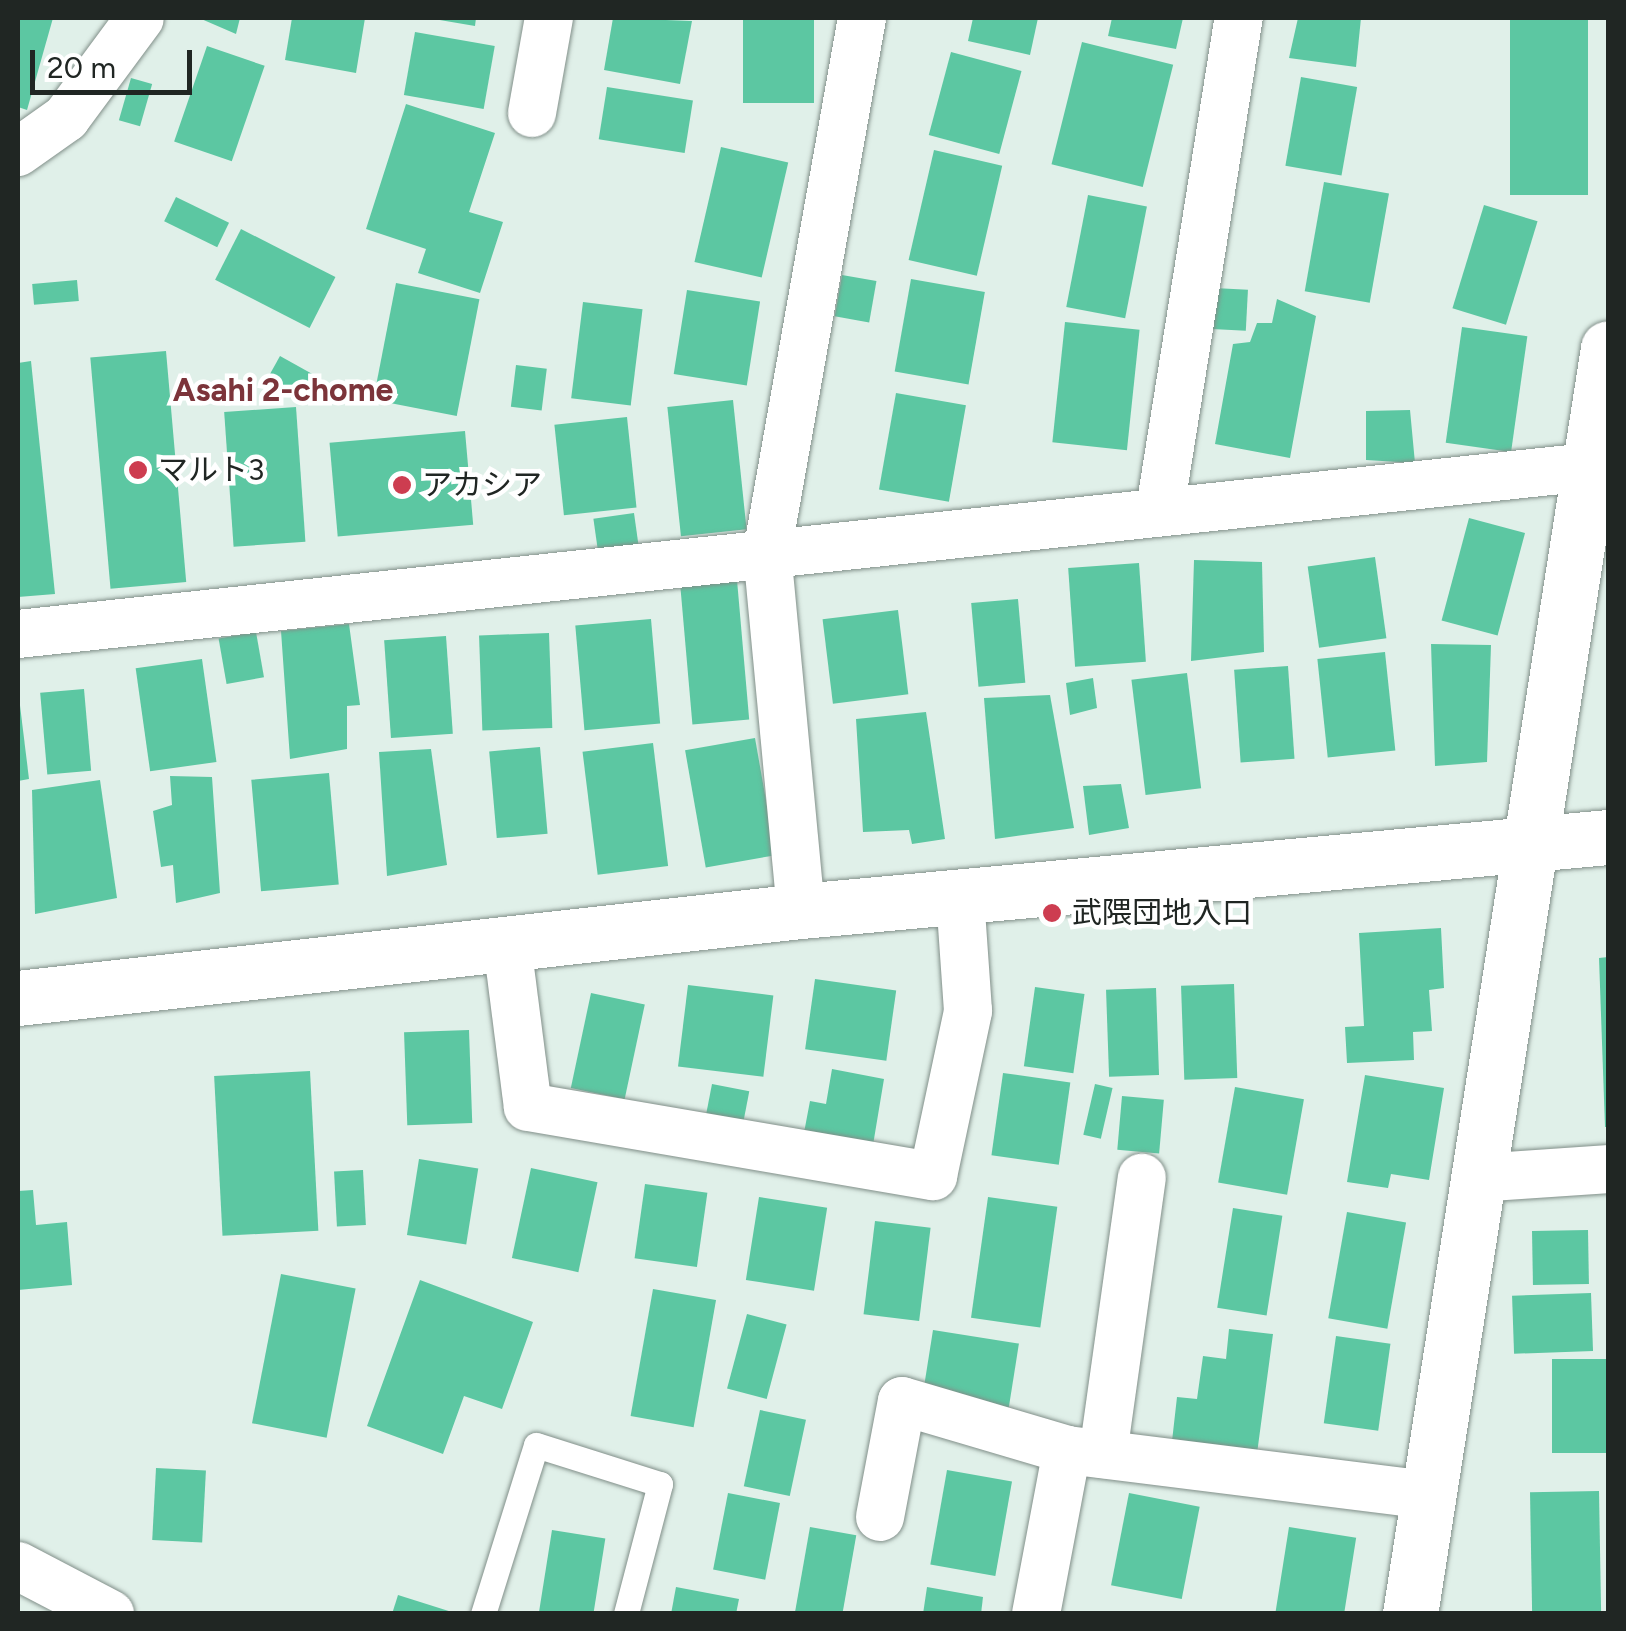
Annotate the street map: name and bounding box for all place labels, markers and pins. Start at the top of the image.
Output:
place label: マルト3 [158,452,264,488]
marker: マルト3 [127,459,149,481]
place label: アカシア [422,467,542,503]
marker: アカシア [391,474,413,496]
place label: 武隈団地入口 [1072,895,1252,931]
marker: 武隈団地入口 [1041,902,1063,924]

